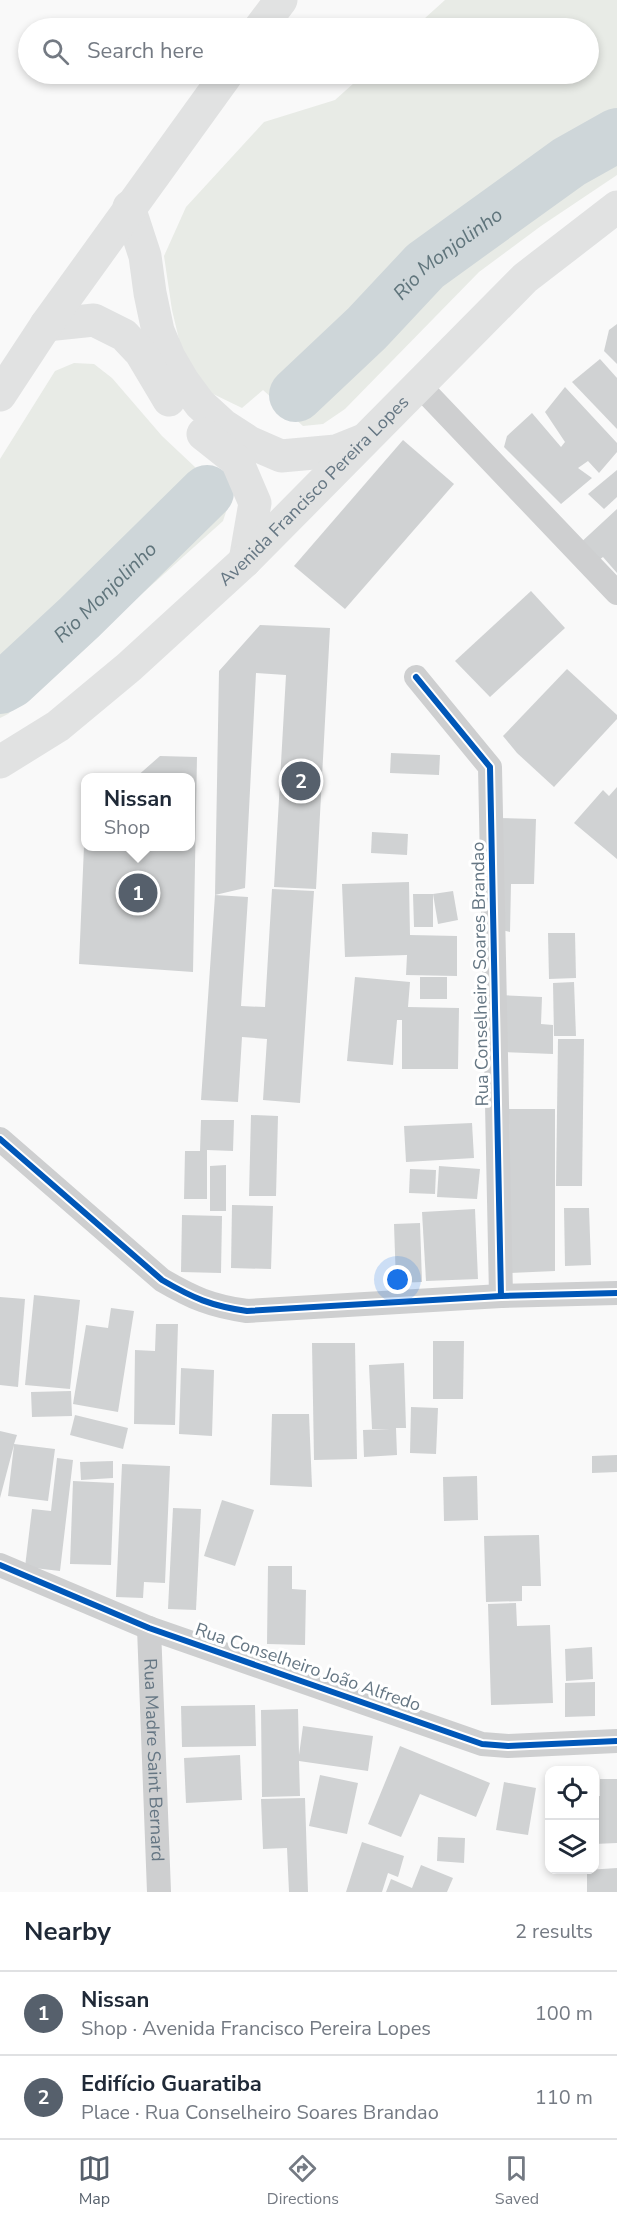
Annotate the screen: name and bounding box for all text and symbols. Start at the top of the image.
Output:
search box [18,18,599,84]
icon: search [39,35,72,68]
text: Search here [87,36,204,66]
water label: Rio Monjolinho [387,201,508,306]
street label: Avenida Francisco Pereira Lopes [213,390,414,591]
water label: Rio Monjolinho [48,536,162,649]
pin: 2 [282,758,320,804]
popup [81,773,195,851]
text: Nissan [104,784,172,814]
text: Shop [104,814,150,841]
street label: Rua Conselheiro Soares Brandao [466,841,494,1107]
pin: 1 [118,870,158,916]
your location [383,1265,412,1294]
street label: Rua Conselheiro João Alfredo [192,1617,424,1717]
street label: Rua Madre Saint Bernard [138,1658,170,1862]
map controls [545,1766,599,1874]
button: locate [545,1766,599,1820]
button: layers [545,1820,599,1874]
text: Nearby [24,1914,111,1949]
text: 2 results [515,1918,593,1945]
text: Nissan [81,1985,149,2015]
text: 1 [38,2000,50,2027]
text: 100 m [535,2000,593,2027]
text: Shop · Avenida Francisco Pereira Lopes [81,2015,431,2042]
text: Edifício Guaratiba [81,2069,262,2099]
text: 2 [38,2084,50,2111]
text: 110 m [535,2084,593,2111]
text: Place · Rua Conselheiro Soares Brandao [81,2099,439,2126]
tab: Map [78,2152,111,2210]
tab: Directions [267,2152,339,2210]
tab: Saved [495,2152,539,2210]

